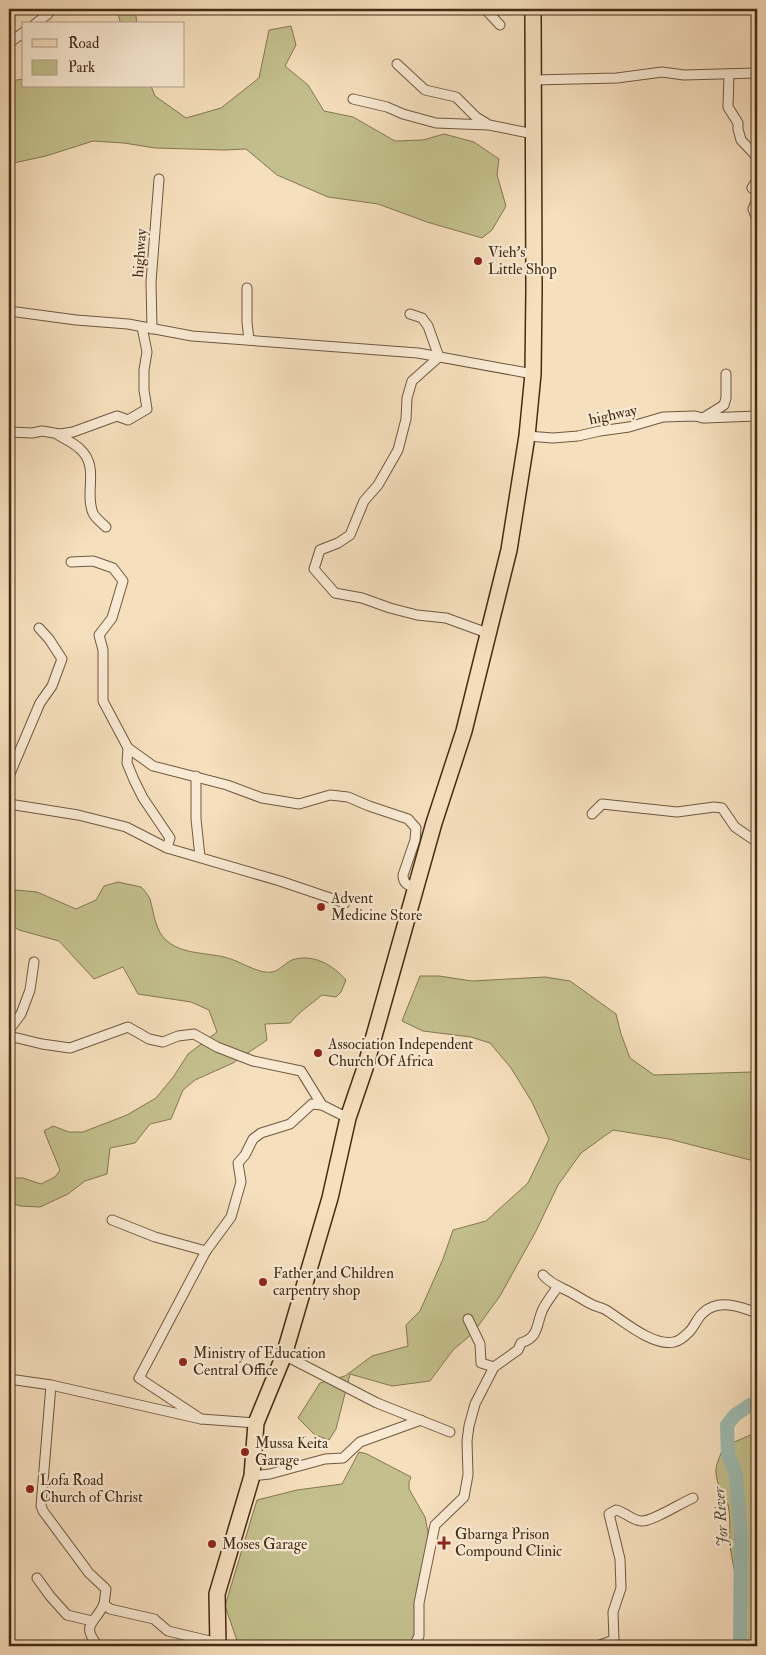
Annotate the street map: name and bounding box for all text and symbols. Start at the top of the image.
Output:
legend [22,22,185,88]
text: Road [68,34,100,53]
text: Park [68,58,95,77]
street label: highway [129,228,151,278]
place label: Vieh's Little Shop [488,243,557,280]
marker: Vieh's Little Shop [472,255,484,267]
street label: highway [587,401,639,429]
place label: Advent Medicine Store [330,889,422,925]
marker: Advent Medicine Store [315,901,327,913]
place label: Association Independent Church Of Africa [327,1035,473,1071]
marker: Association Independent Church Of Africa [312,1047,324,1059]
place label: Father and Children carpentry shop [273,1264,394,1301]
marker: Father and Children carpentry shop [257,1276,269,1288]
place label: Ministry of Education Central Office [193,1344,326,1380]
marker: Ministry of Education Central Office [177,1356,189,1368]
place label: Mussa Keita Garage [255,1434,329,1470]
marker: Mussa Keita Garage [239,1446,251,1458]
place label: Lofa Road Church of Christ [40,1471,143,1507]
marker: Lofa Road Church of Christ [24,1483,36,1495]
water label: Jor River [709,1485,733,1547]
place label: Gbarnga Prison Compound Clinic [455,1525,562,1562]
place label: Moses Garage [222,1535,307,1554]
marker: Gbarnga Prison Compound Clinic [437,1536,451,1550]
marker: Moses Garage [206,1538,218,1550]

